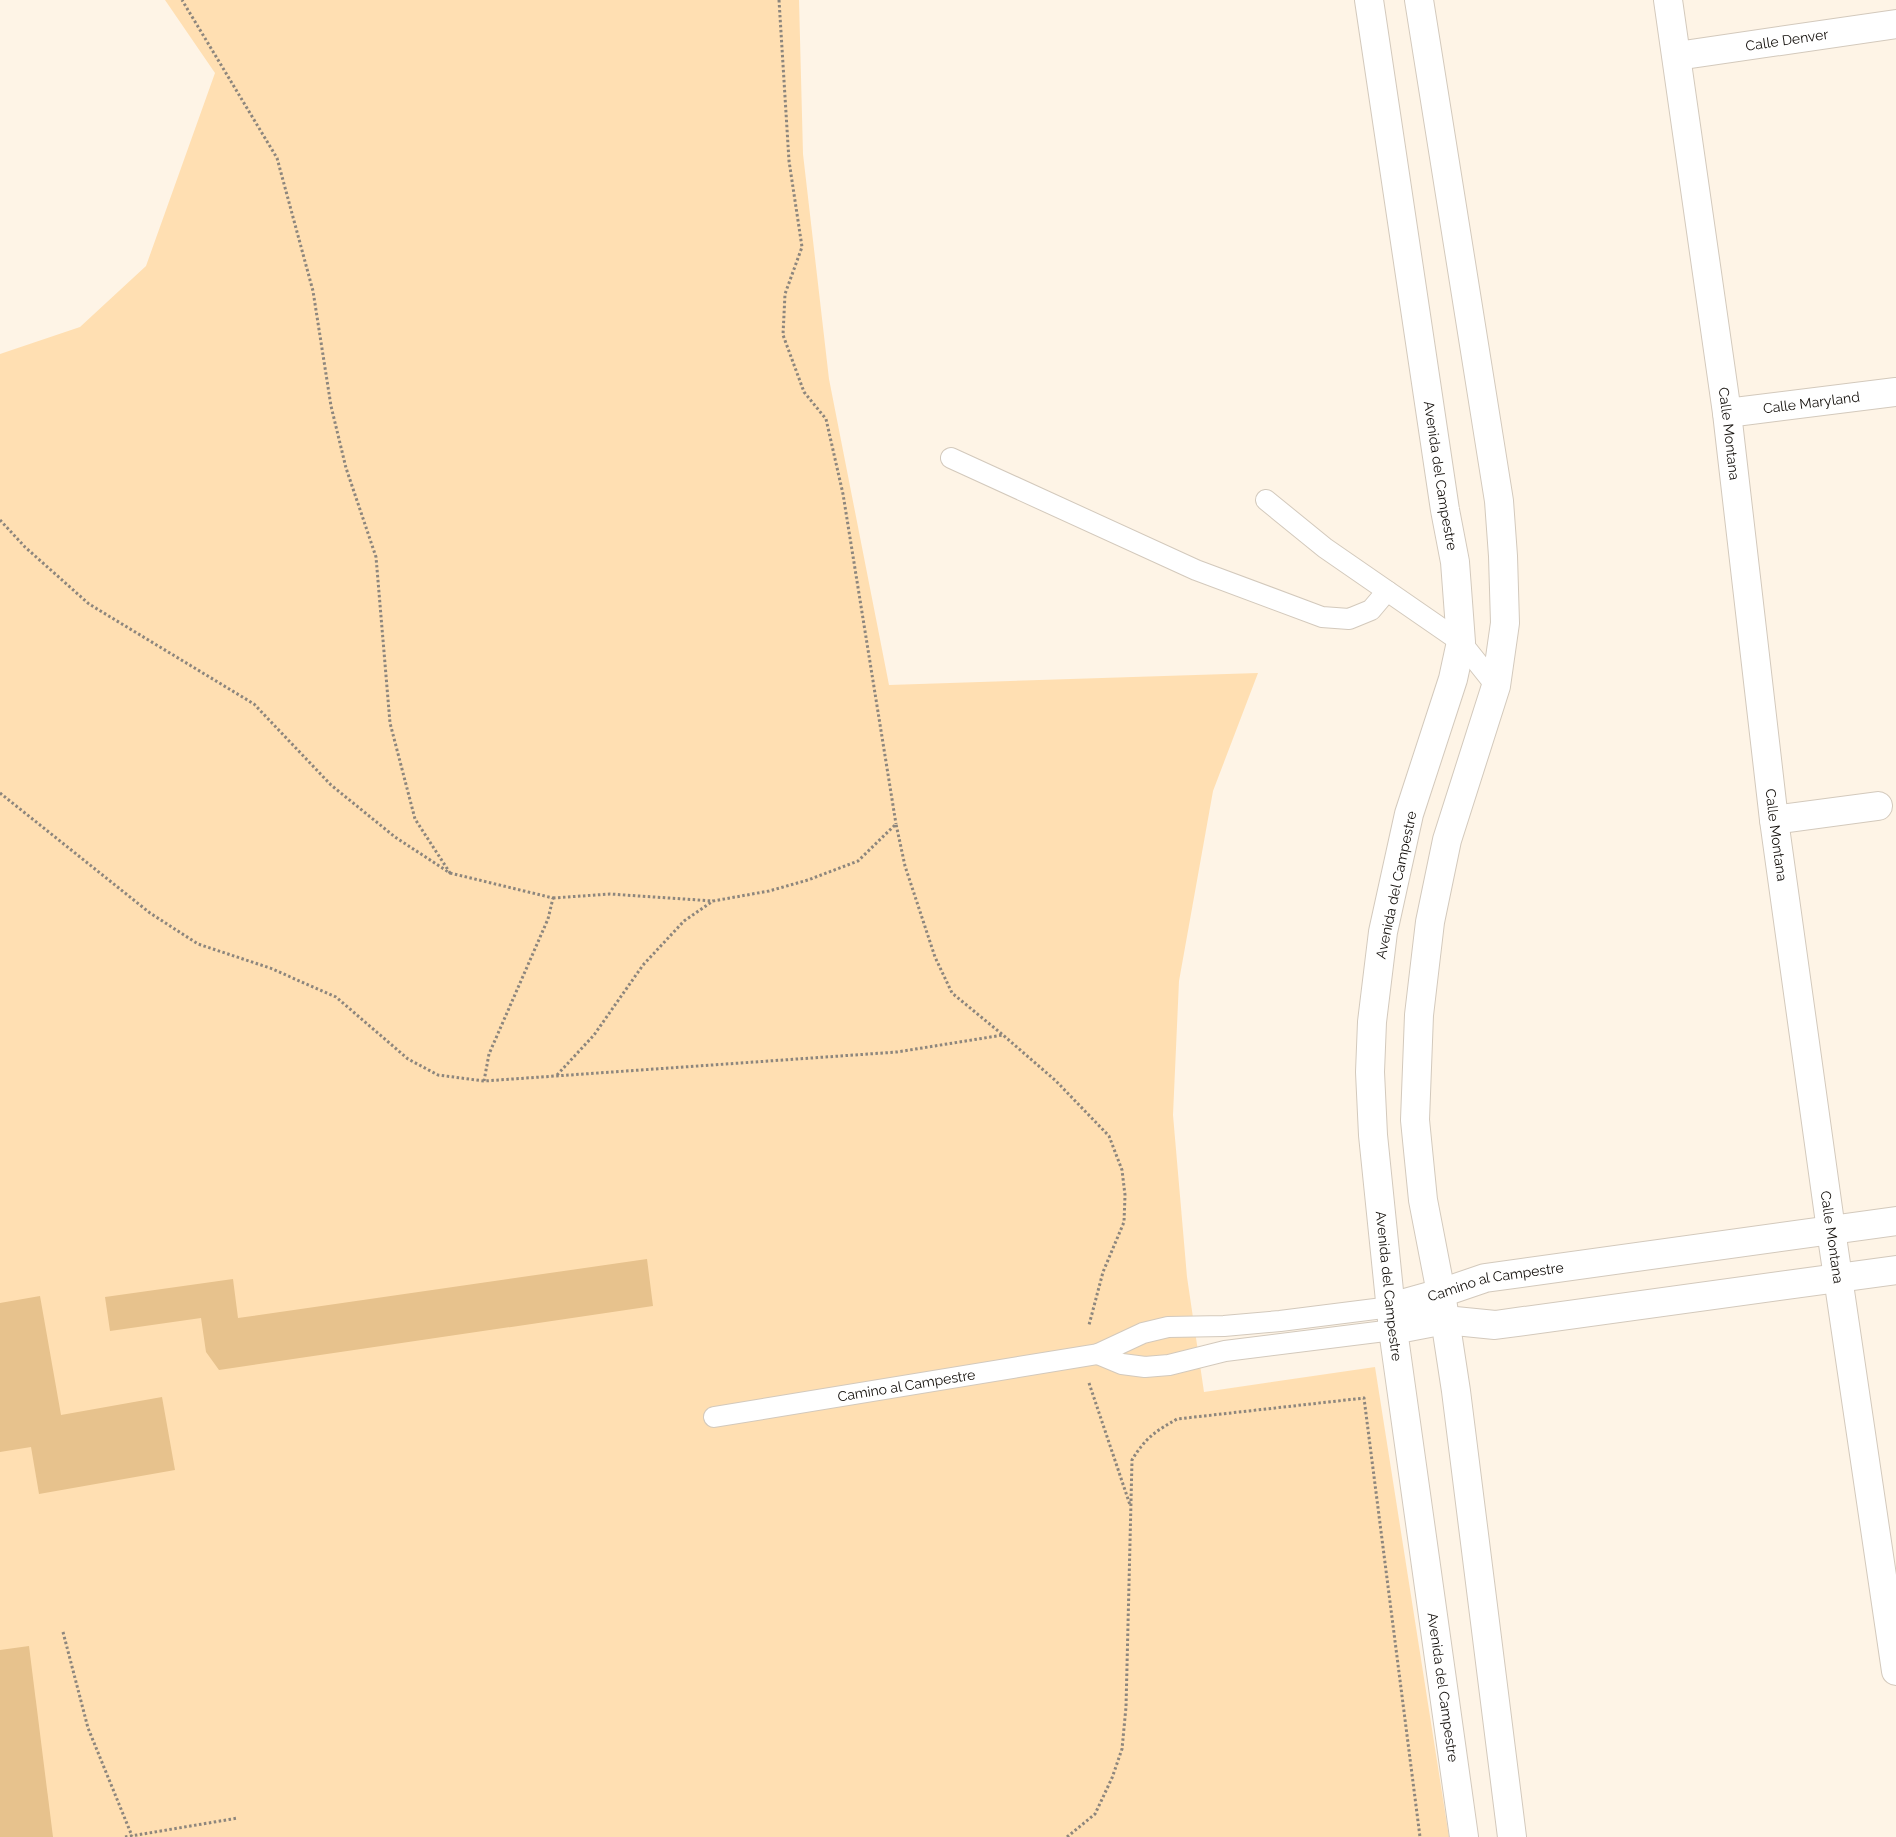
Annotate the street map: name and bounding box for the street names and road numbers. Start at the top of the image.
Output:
street label: Calle Denver [1744,26,1829,54]
street label: Calle Montana [1715,386,1743,481]
street label: Calle Maryland [1762,389,1861,416]
street label: Avenida del Campestre [1421,400,1461,552]
street label: Calle Montana [1762,788,1790,882]
street label: Avenida del Campestre [1373,810,1419,960]
street label: Calle Montana [1818,1190,1847,1284]
street label: Avenida del Campestre [1373,1210,1405,1362]
street label: Camino al Campestre [1426,1259,1565,1304]
street label: Camino al Campestre [836,1366,976,1405]
street label: Avenida del Campestre [1425,1611,1461,1763]

